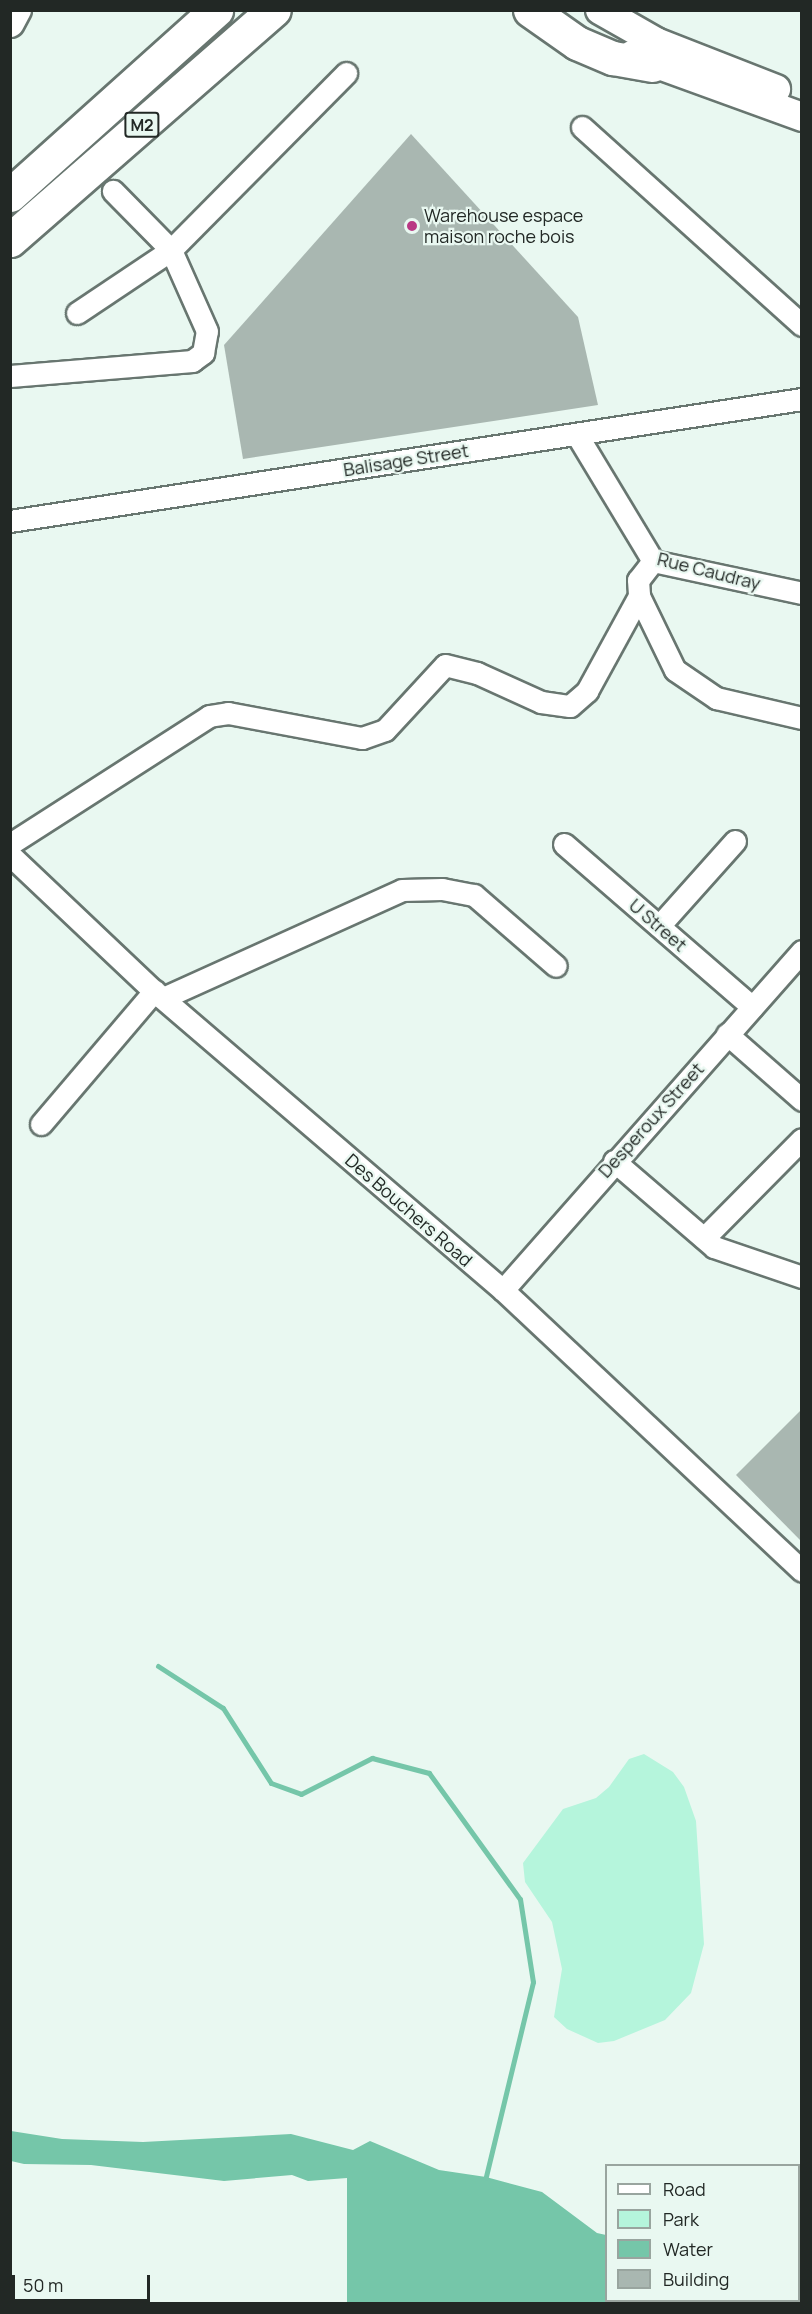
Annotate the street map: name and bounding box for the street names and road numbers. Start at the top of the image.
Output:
road number: M2 [124,112,160,138]
street label: Balisage Street [342,439,470,481]
street label: Rue Caudray [655,548,763,594]
street label: U Street [625,894,691,956]
street label: Desperoux Street [594,1058,708,1182]
street label: Des Bouchers Road [341,1149,477,1271]

